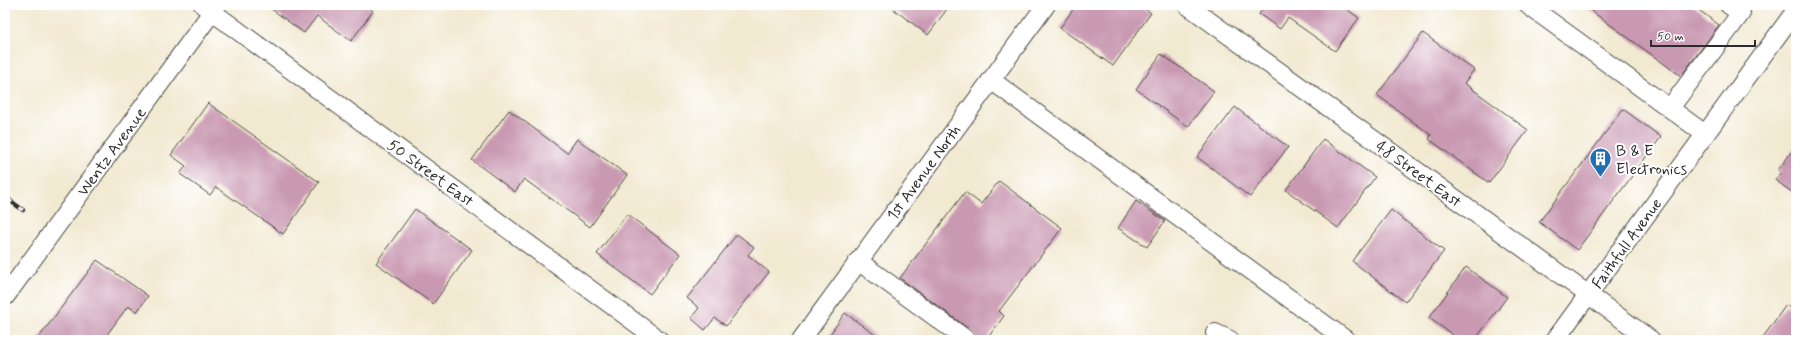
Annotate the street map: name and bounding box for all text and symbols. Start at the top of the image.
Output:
scale bar [1651,22,1755,48]
text: 50 m [1657,29,1684,45]
street label: Wentz Avenue [73,103,152,201]
street label: 1st Avenue North [882,121,966,225]
street label: 50 Street East [383,135,477,212]
street label: 48 Street East [1371,136,1465,212]
place label: B & E Electronics [1616,141,1687,180]
building icon: B & E Electronics [1587,146,1613,179]
street label: Faithfull Avenue [1587,194,1667,293]

